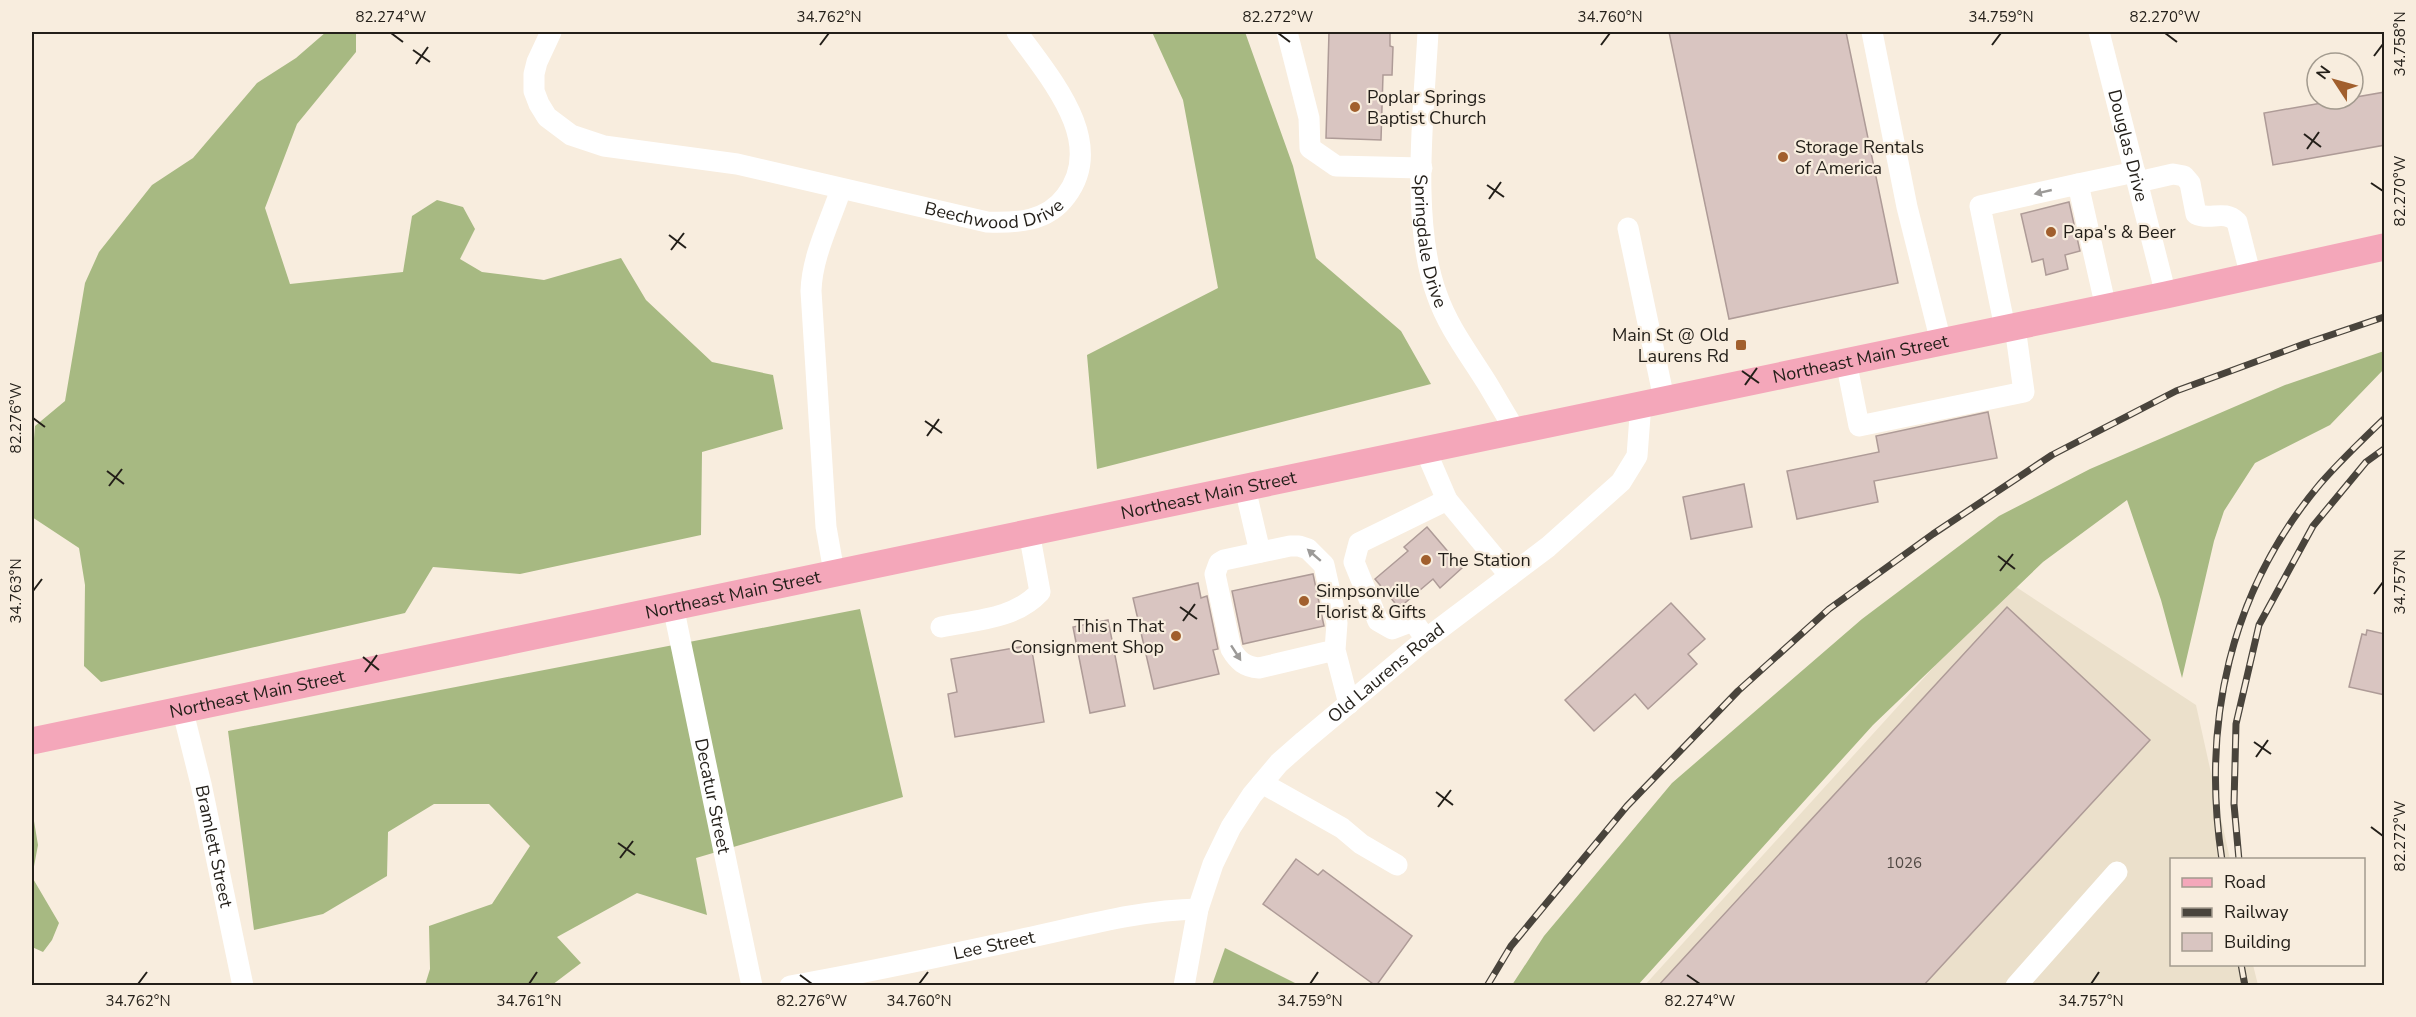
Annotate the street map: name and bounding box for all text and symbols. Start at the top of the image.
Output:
text: 82.274°W [356,7,427,27]
text: 34.762°N [796,7,862,27]
text: 82.272°W [1243,7,1314,27]
text: 34.760°N [1577,7,1643,27]
text: 34.759°N [1968,7,2034,27]
text: 82.270°W [2130,7,2201,27]
text: 34.758°N [2390,11,2410,77]
north arrow [2305,51,2365,111]
text: N [2311,61,2336,84]
place label: Poplar Springs Baptist Church [1367,85,1486,130]
street label: Douglas Drive [2102,87,2154,204]
marker: Poplar Springs Baptist Church [1348,100,1362,114]
place label: Storage Rentals of America [1795,135,1924,180]
marker: Storage Rentals of America [1776,150,1790,164]
text: 82.270°W [2390,155,2410,226]
street label: Springdale Drive [1409,174,1453,311]
one-way arrow [2034,187,2052,197]
street label: Beechwood Drive [922,193,1069,234]
place label: Papa's & Beer [2063,220,2176,244]
marker: Papa's & Beer [2044,225,2058,239]
place label: Main St @ Old Laurens Rd [1612,323,1729,368]
street label: Northeast Main Street [1771,329,1951,389]
marker: Main St @ Old Laurens Rd [1734,338,1748,352]
text: 82.276°W [6,382,26,453]
street label: Northeast Main Street [1119,465,1299,525]
place label: The Station [1438,548,1531,572]
one-way arrow [1307,549,1322,562]
text: 34.757°N [2390,549,2410,615]
marker: The Station [1419,553,1433,567]
text: 34.763°N [6,558,26,624]
street label: Northeast Main Street [643,564,823,625]
place label: Simpsonville Florist & Gifts [1316,579,1426,624]
marker: Simpsonville Florist & Gifts [1297,594,1311,608]
place label: This n That Consignment Shop [1011,614,1165,659]
street label: Old Laurens Road [1323,617,1449,728]
marker: This n That Consignment Shop [1169,629,1183,643]
one-way arrow [1230,645,1241,662]
street label: Northeast Main Street [167,664,348,724]
street label: Decatur Street [689,736,736,857]
street label: Bramlett Street [190,783,239,910]
text: 82.272°W [2390,800,2410,871]
house number: 1026 [1886,853,1922,873]
legend [2170,858,2365,966]
text: Road [2224,870,2266,894]
text: Railway [2224,900,2289,924]
street label: Lee Street [951,925,1037,965]
text: Building [2224,930,2291,954]
text: 34.762°N [105,991,171,1011]
text: 34.761°N [496,991,562,1011]
text: 82.276°W [777,991,848,1011]
text: 34.760°N [886,991,952,1011]
text: 34.759°N [1277,991,1343,1011]
text: 82.274°W [1665,991,1736,1011]
text: 34.757°N [2058,991,2124,1011]

